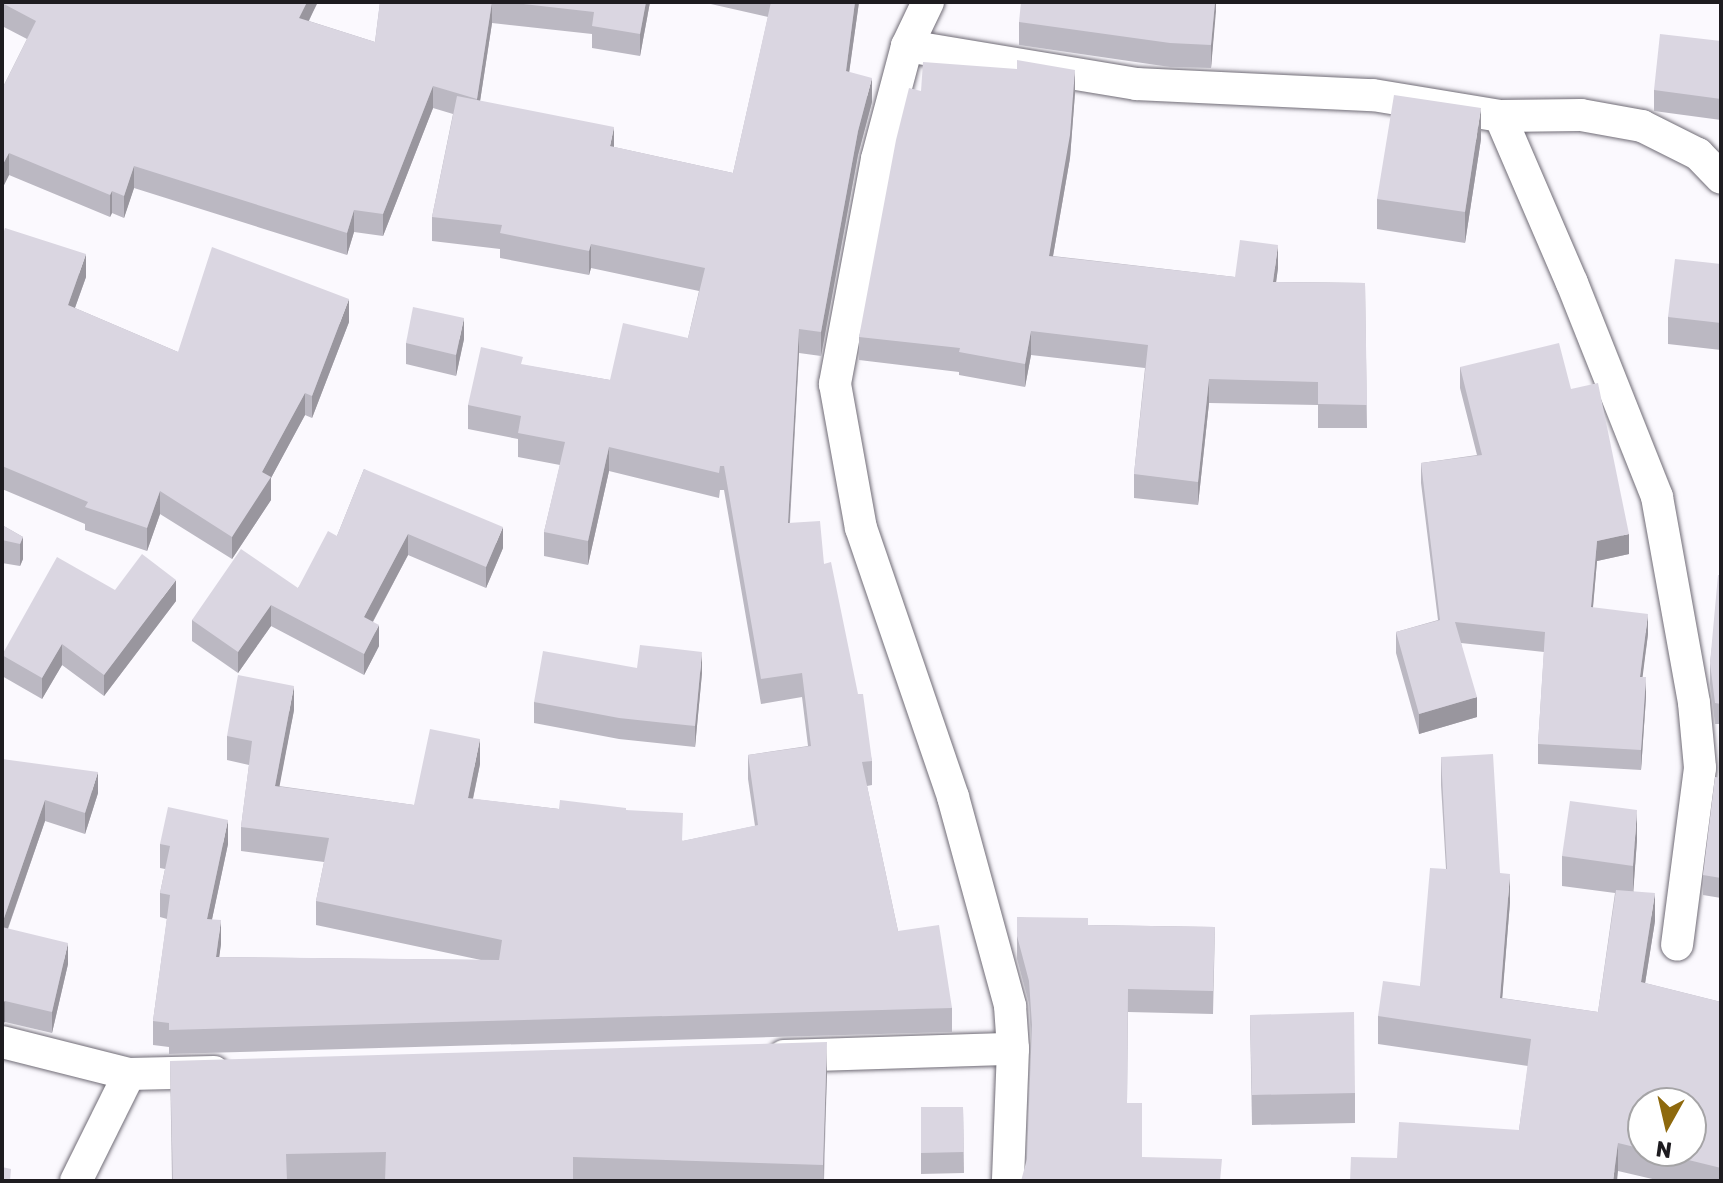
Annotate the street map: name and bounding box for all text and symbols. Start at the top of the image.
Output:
north arrow [1627,1087,1707,1167]
text: N [1654,1135,1674,1164]

